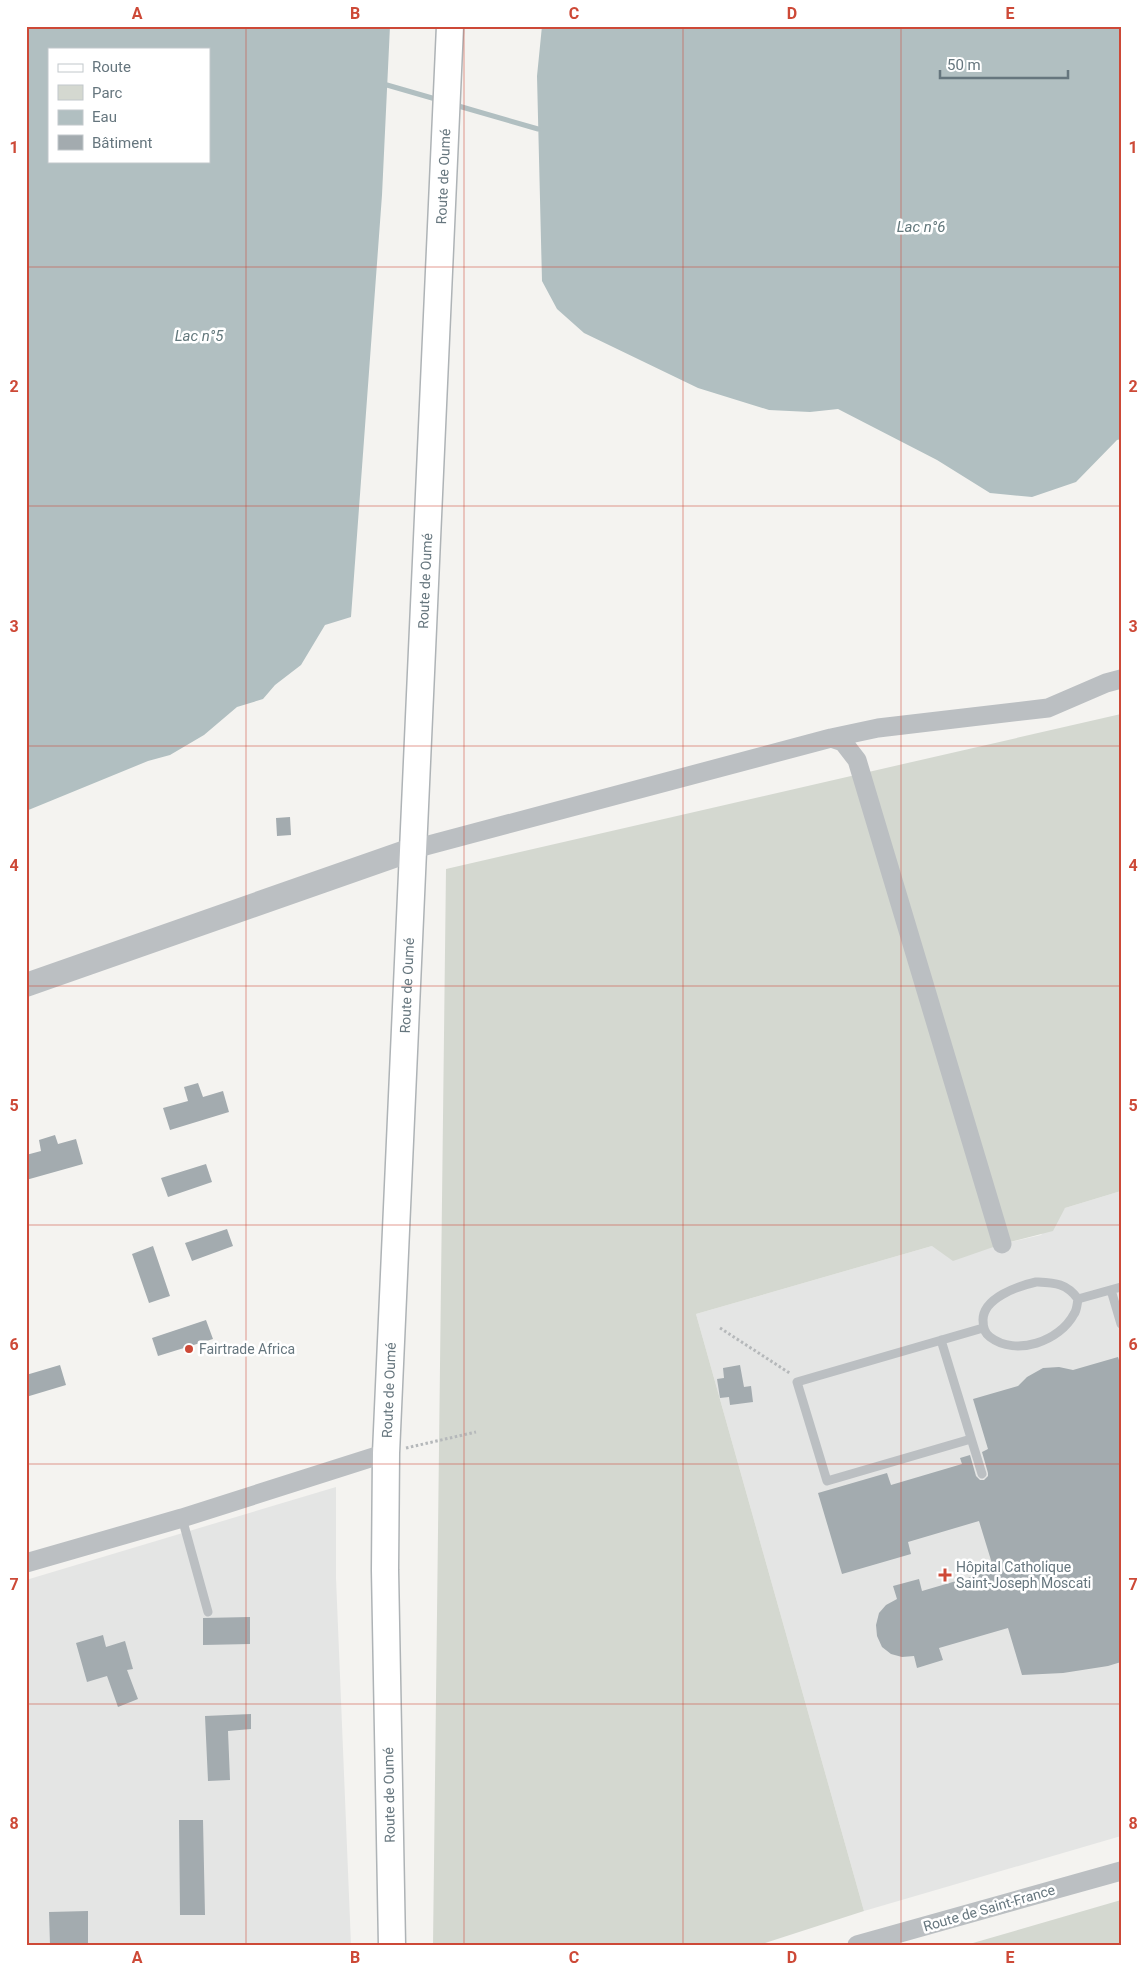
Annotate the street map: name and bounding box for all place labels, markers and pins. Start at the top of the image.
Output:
place label: Fairtrade Africa [199,1341,295,1357]
marker: Fairtrade Africa [183,1343,195,1355]
place label: Hôpital Catholique Saint-Joseph Moscati [956,1559,1091,1591]
marker: Hôpital Catholique Saint-Joseph Moscati [938,1568,952,1582]

